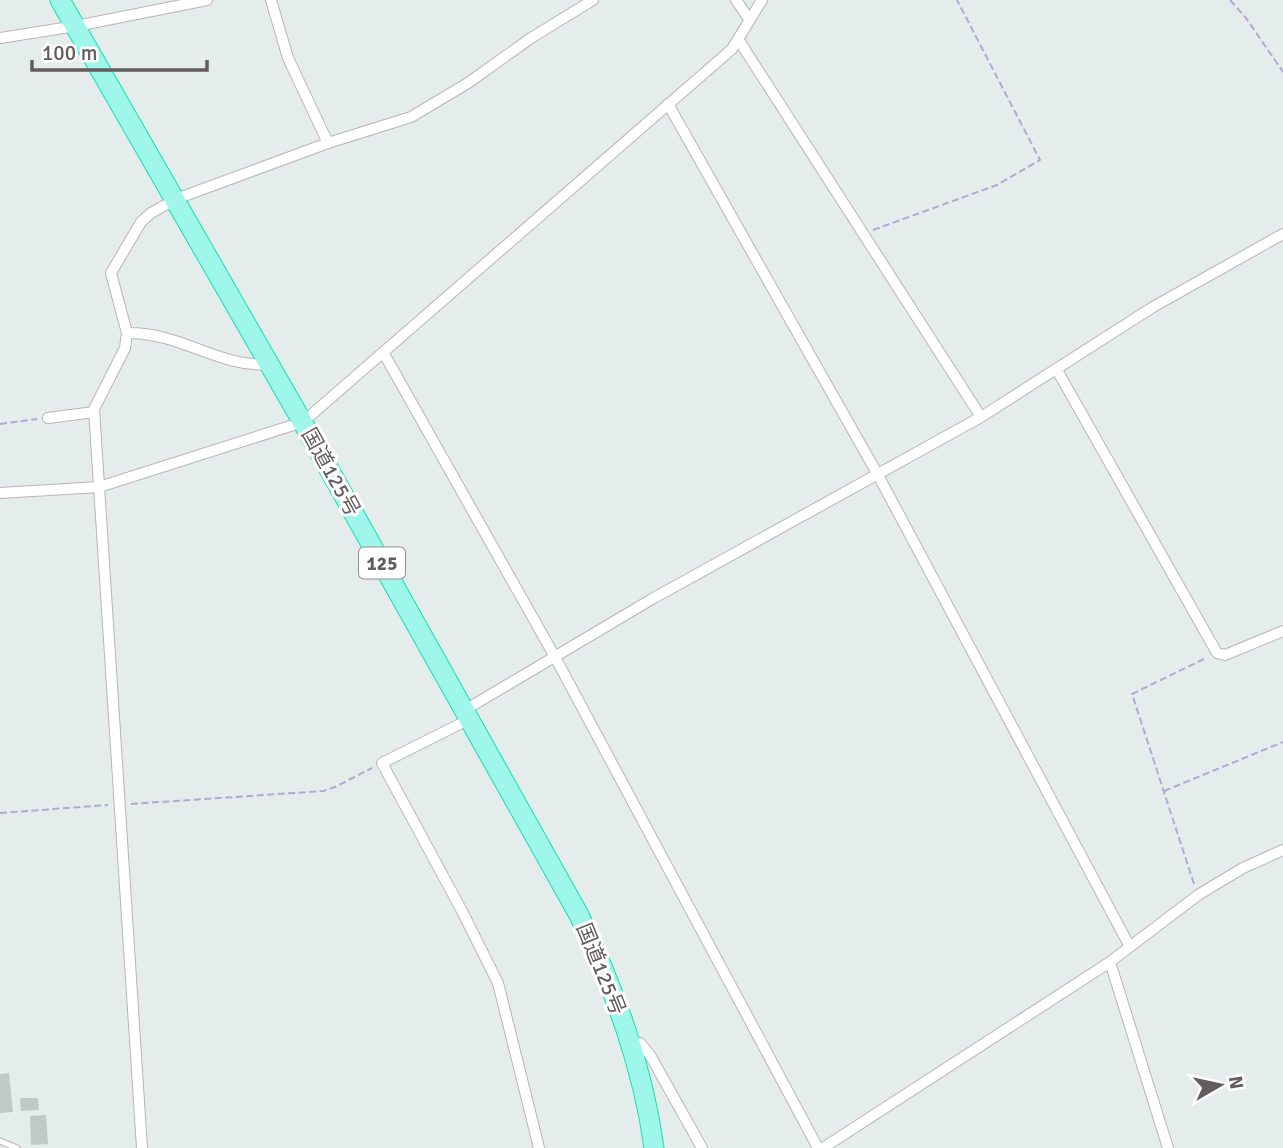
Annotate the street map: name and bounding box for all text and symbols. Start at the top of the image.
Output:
scale bar [32,28,206,72]
text: 100 m [42,40,97,66]
street label: 国道125号 [296,423,366,521]
road number: 125 [359,548,405,578]
street label: 国道125号 [571,919,631,1019]
north arrow [1185,1050,1255,1120]
text: N [1223,1074,1249,1091]

